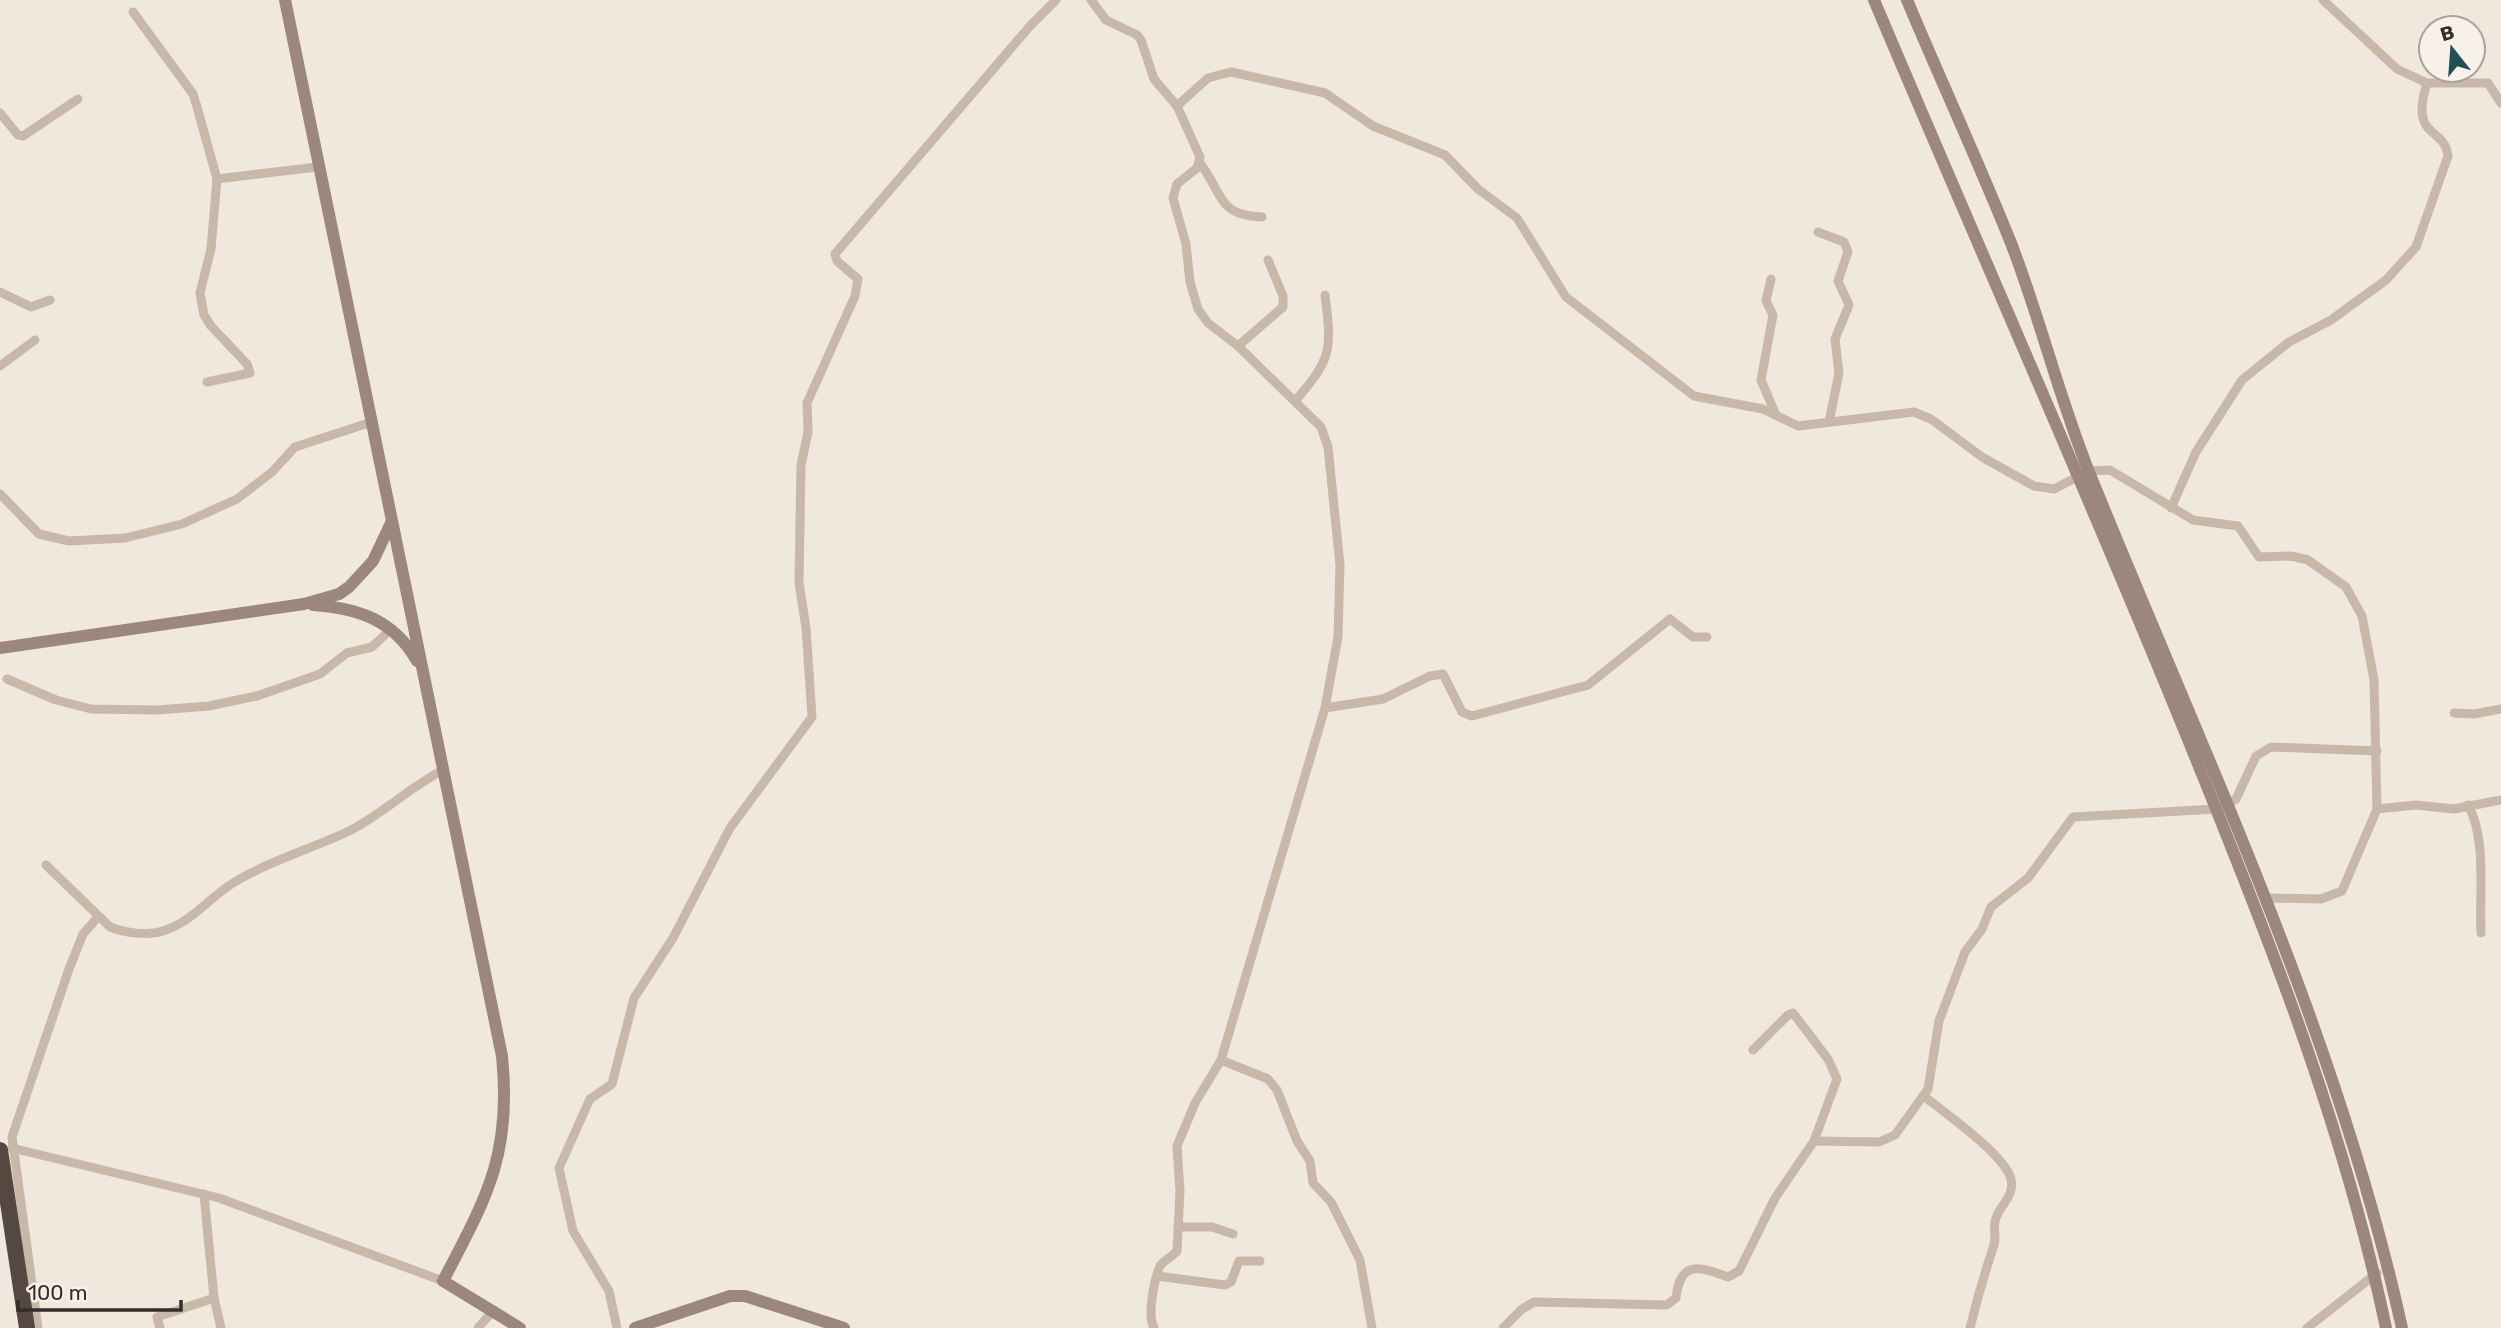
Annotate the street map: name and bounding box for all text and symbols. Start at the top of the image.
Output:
north arrow [2417,14,2487,84]
text: B [2437,20,2457,46]
scale bar [18,1268,180,1312]
text: 100 m [28,1280,87,1305]

